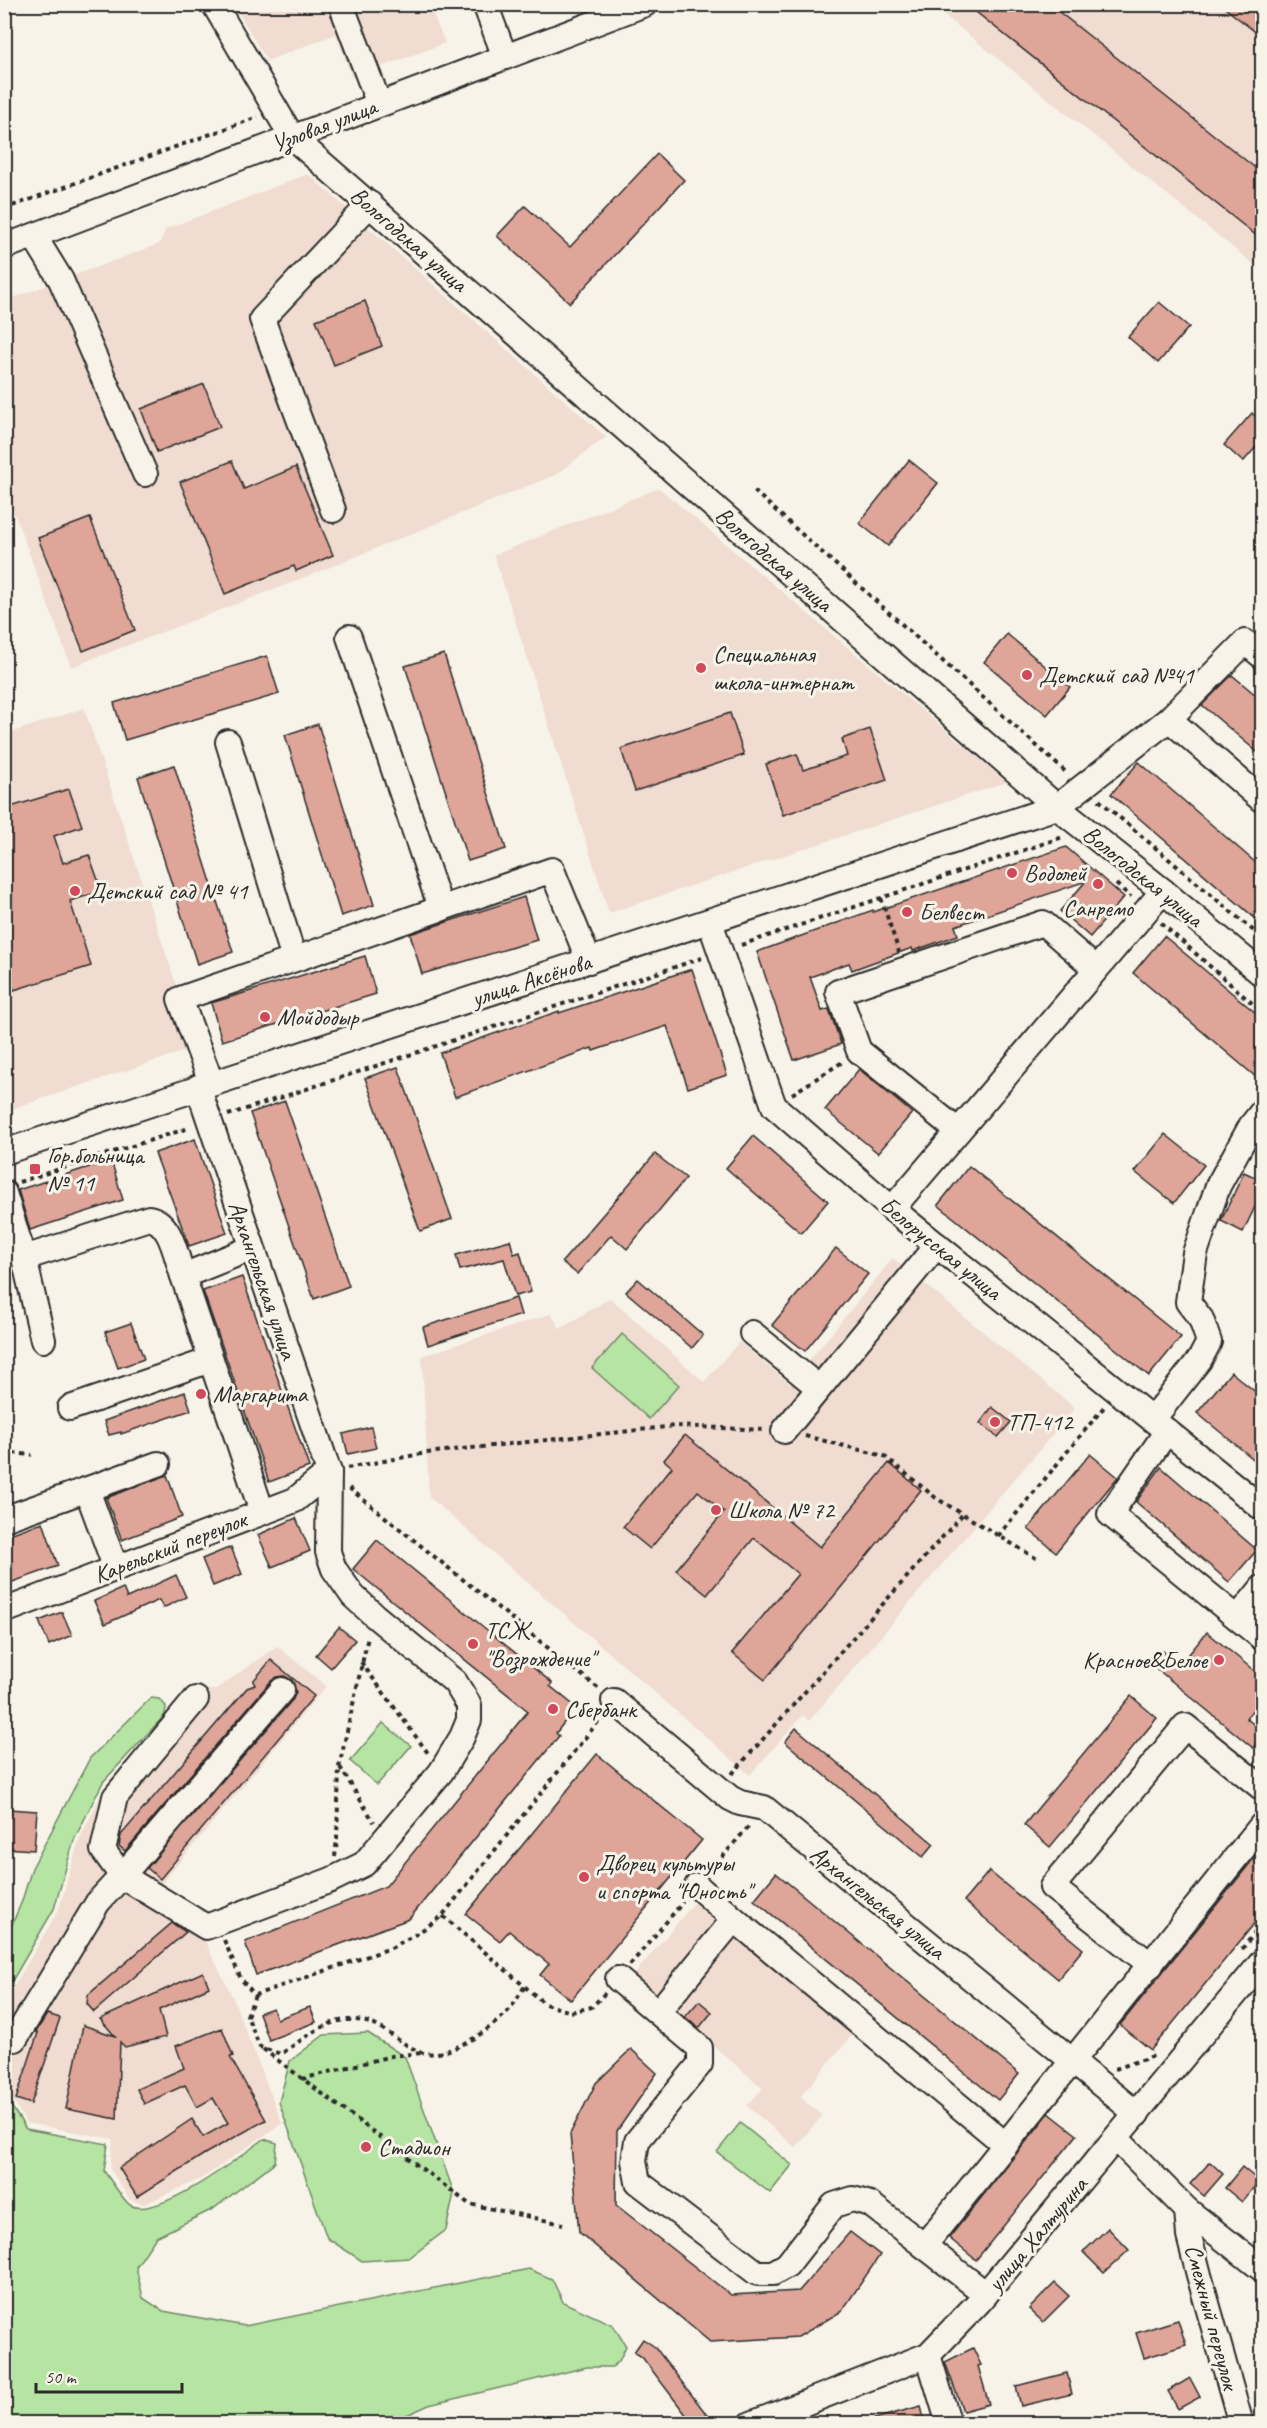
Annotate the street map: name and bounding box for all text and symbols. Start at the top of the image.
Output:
street label: Узловая улица [267,90,383,160]
street label: Вологодская улица [344,180,475,299]
street label: Вологодская улица [709,500,840,619]
place label: Специальная школа-интернат [713,639,855,697]
place label: Детский сад №41 [1039,660,1195,690]
marker: Специальная школа-интернат [694,661,708,675]
marker: Детский сад №41 [1020,668,1034,682]
street label: Вологодская улица [1077,818,1210,934]
place label: Водолей [1024,858,1088,888]
marker: Водолей [1005,866,1019,880]
place label: Детский сад № 41 [87,876,249,906]
marker: Санремо [1091,877,1105,891]
marker: Детский сад № 41 [68,884,82,898]
place label: Санремо [1063,893,1134,923]
place label: Белвест [919,897,985,927]
marker: Белвест [900,905,914,919]
street label: улица Аксёнова [466,946,596,1014]
place label: Мойдодыр [277,1002,360,1032]
marker: Мойдодыр [258,1010,272,1024]
place label: Гор.больница № 11 [47,1140,145,1198]
marker: Гор.больница № 11 [28,1162,42,1176]
street label: Белорусская улица [874,1190,1009,1307]
street label: Архангельская улица [222,1197,305,1364]
place label: Маргарита [213,1379,309,1409]
marker: Маргарита [194,1387,208,1401]
place label: ТП-412 [1007,1407,1075,1437]
marker: ТП-412 [988,1415,1002,1429]
place label: Школа № 72 [728,1495,836,1525]
street label: Карельский переулок [89,1503,253,1590]
marker: Школа № 72 [709,1503,723,1517]
place label: ТСЖ "Возрождение" [485,1615,600,1674]
marker: ТСЖ "Возрождение" [466,1637,480,1651]
place label: Красное&Белое [1083,1645,1209,1675]
marker: Красное&Белое [1212,1653,1226,1667]
place label: Сбербанк [565,1694,638,1724]
marker: Сбербанк [546,1702,560,1716]
street label: Архангельская улица [804,1838,953,1967]
place label: Дворец культуры и спорта "Юность" [596,1848,757,1906]
marker: Дворец культуры и спорта "Юность" [577,1870,591,1884]
place label: Стадион [378,2132,452,2162]
marker: Стадион [359,2140,373,2154]
street label: улица Халтурина [979,2169,1095,2299]
street label: Смежный переулок [1178,2241,1246,2395]
scale bar [36,2356,182,2394]
text: 50 m [45,2366,78,2388]

